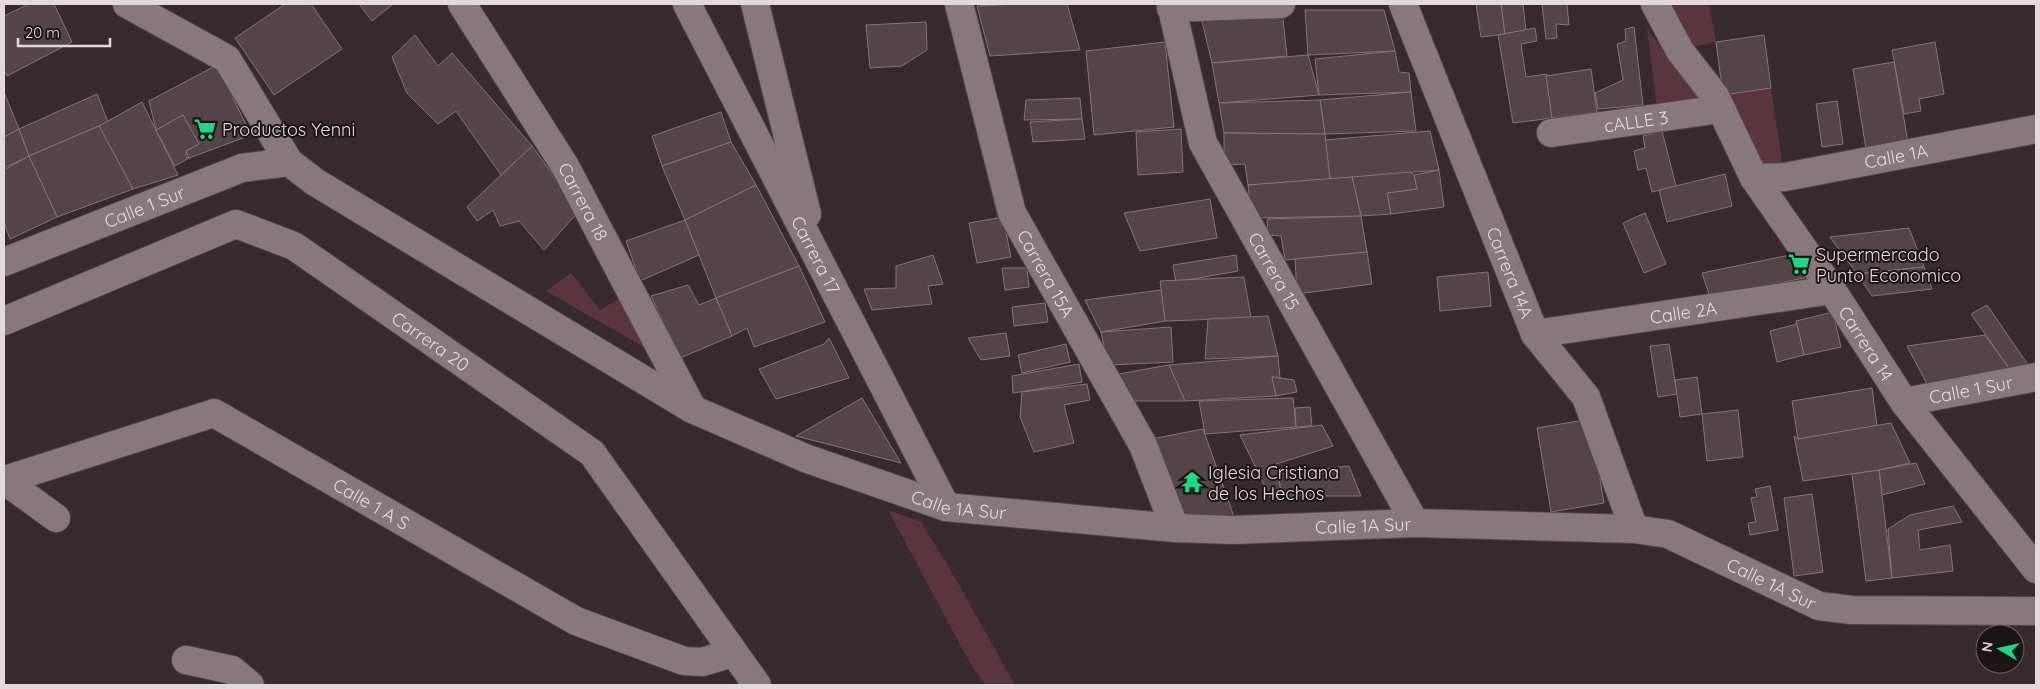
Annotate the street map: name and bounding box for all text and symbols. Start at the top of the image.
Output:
scale bar [18,15,110,47]
text: 20 m [25,23,60,42]
street label: cALLE 3 [1602,105,1670,137]
supermarket icon: Productos Yenni [192,116,218,142]
place label: Productos Yenni [222,118,355,141]
street label: Calle 1A [1862,138,1930,173]
street label: Carrera 18 [554,158,614,245]
street label: Calle 1 Sur [101,180,188,233]
street label: Carrera 17 [786,212,846,298]
street label: Carrera 14A [1482,223,1539,322]
street label: Carrera 15A [1012,226,1080,322]
street label: Carrera 15 [1243,228,1305,314]
place label: Supermercado Punto Economico [1816,243,1961,287]
supermarket icon: Supermercado Punto Economico [1786,251,1812,277]
street label: Calle 2A [1648,296,1719,328]
street label: Carrera 14 [1834,302,1899,385]
street label: Carrera 20 [387,306,474,376]
street label: Calle 1 Sur [1927,370,2015,409]
place label: Iglesia Cristiana de los Hechos [1208,461,1339,505]
temple icon: Iglesia Cristiana de los Hechos [1179,469,1205,495]
street label: Calle 1 A S [329,472,414,534]
street label: Calle 1A Sur [908,484,1007,524]
street label: Calle 1A Sur [1315,512,1412,538]
street label: Calle 1A Sur [1723,552,1820,615]
north arrow [1975,624,2025,674]
text: N [1977,640,1997,653]

